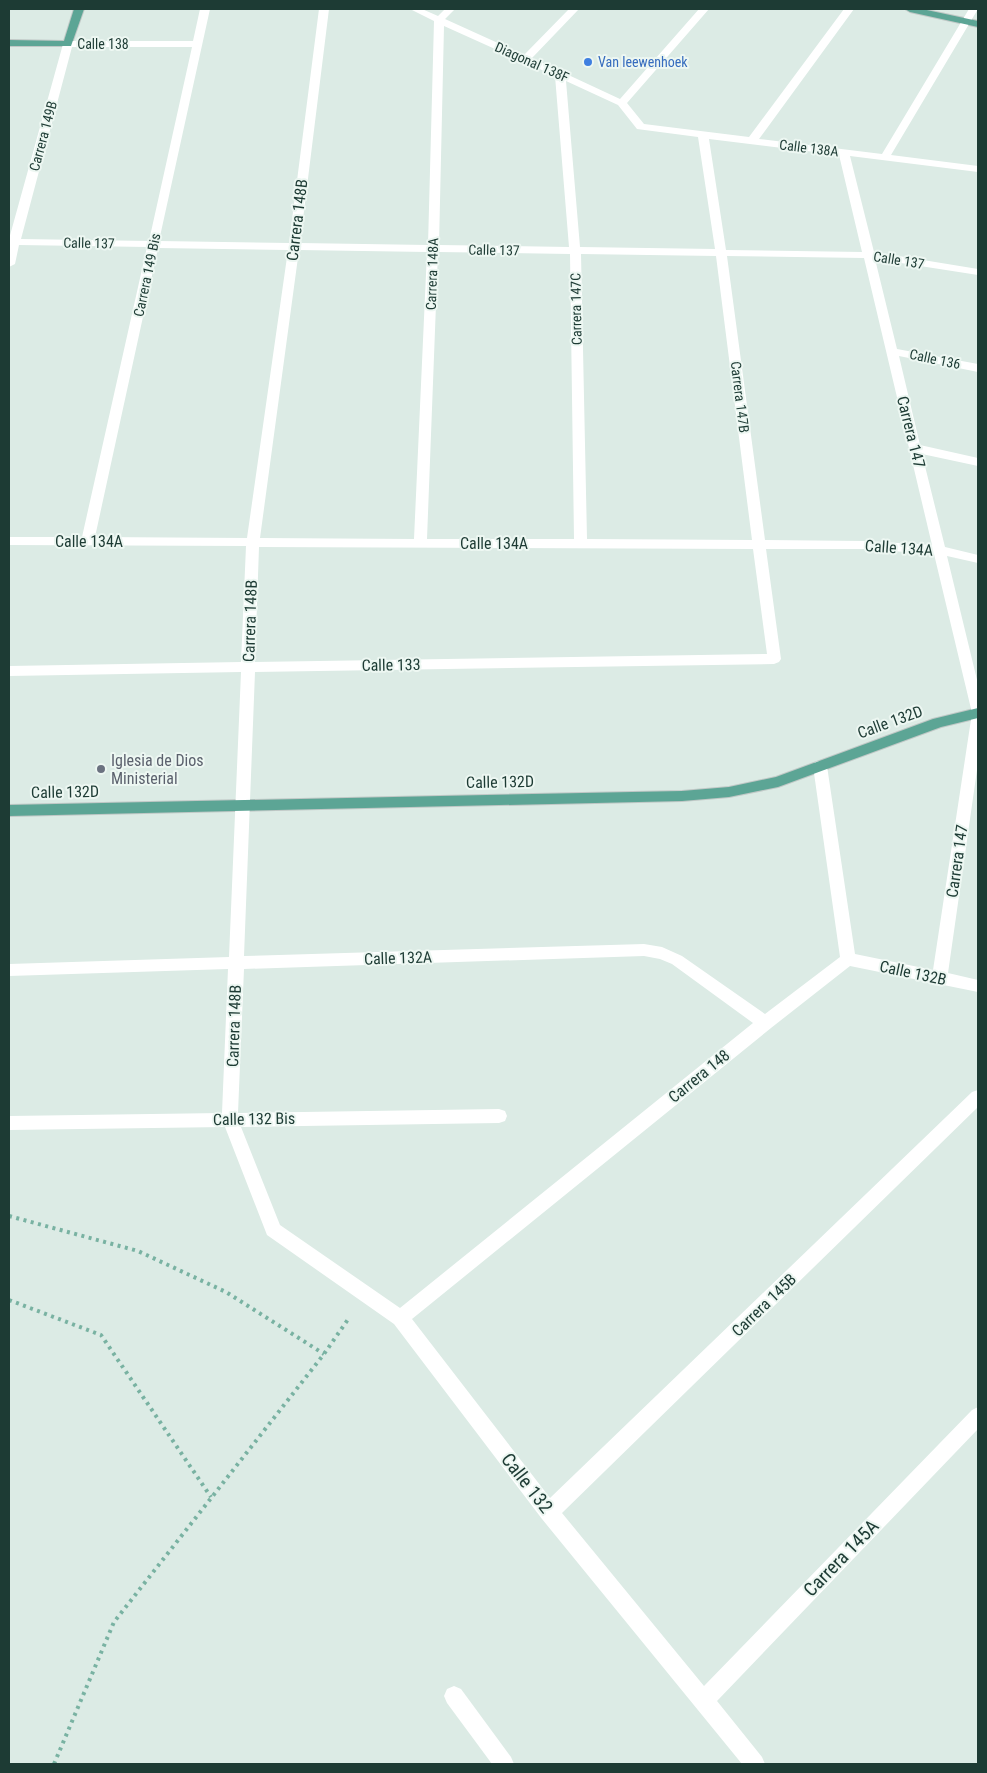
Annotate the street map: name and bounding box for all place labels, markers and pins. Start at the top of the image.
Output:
place label: Van leewenhoek [598,54,688,70]
marker: Van leewenhoek [582,56,594,68]
place label: Iglesia de Dios Ministerial [111,751,204,788]
marker: Iglesia de Dios Ministerial [95,763,107,775]

